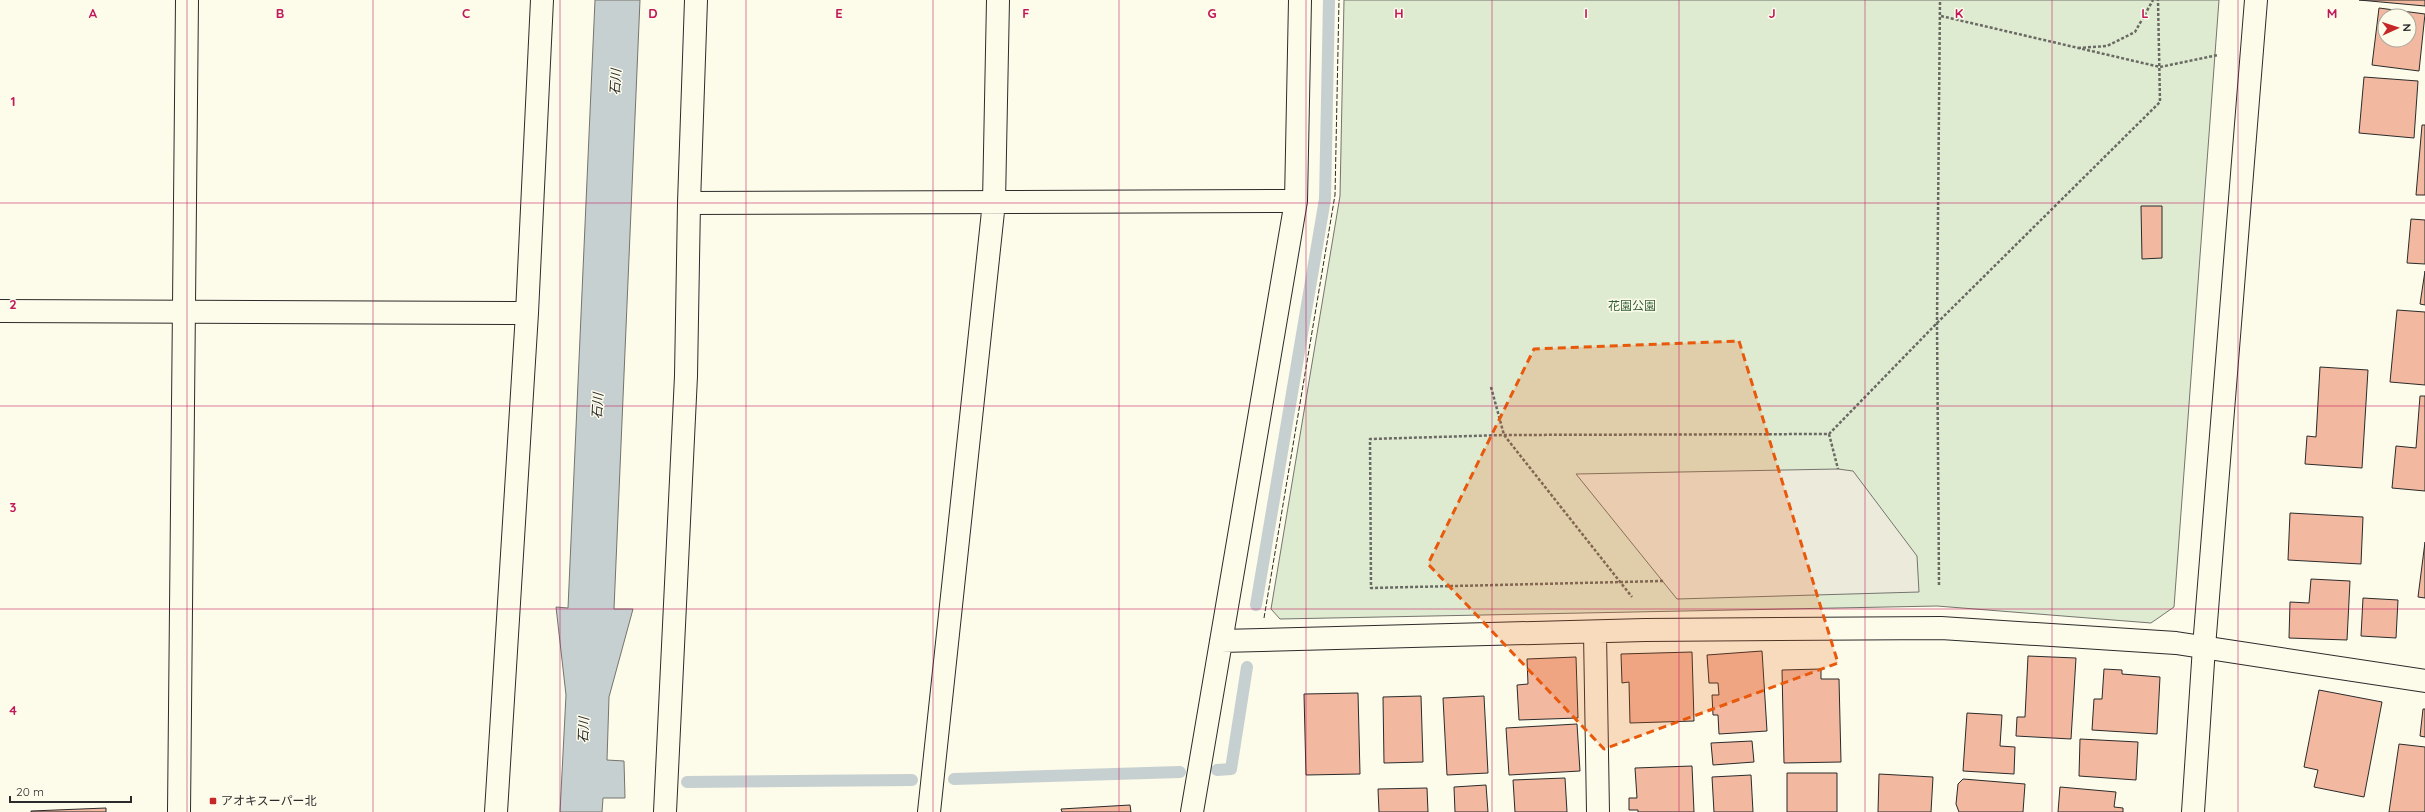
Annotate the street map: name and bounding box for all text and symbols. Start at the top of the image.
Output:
text: A [89,5,98,21]
text: B [276,5,284,21]
text: C [462,5,470,21]
text: D [648,5,658,21]
text: E [835,5,843,21]
text: F [1022,5,1030,21]
text: G [1207,5,1217,21]
text: H [1394,5,1404,21]
text: I [1584,5,1588,21]
text: J [1768,5,1776,21]
text: K [1955,5,1964,21]
text: L [2141,5,2149,21]
text: M [2327,5,2337,21]
north arrow [2377,8,2417,48]
text: N [2400,23,2414,32]
water label: 石川 [606,67,624,95]
text: 1 [10,93,16,109]
text: 2 [9,296,17,312]
park label: 花園公園 [1608,298,1656,313]
water label: 石川 [588,391,606,419]
text: 3 [10,499,17,515]
text: 4 [9,702,17,718]
water label: 石川 [575,715,592,743]
scale bar [10,778,131,804]
text: 20 m [16,784,44,799]
place label: アオキスーパー北 [221,793,317,808]
marker: アオキスーパー北 [208,796,218,806]

